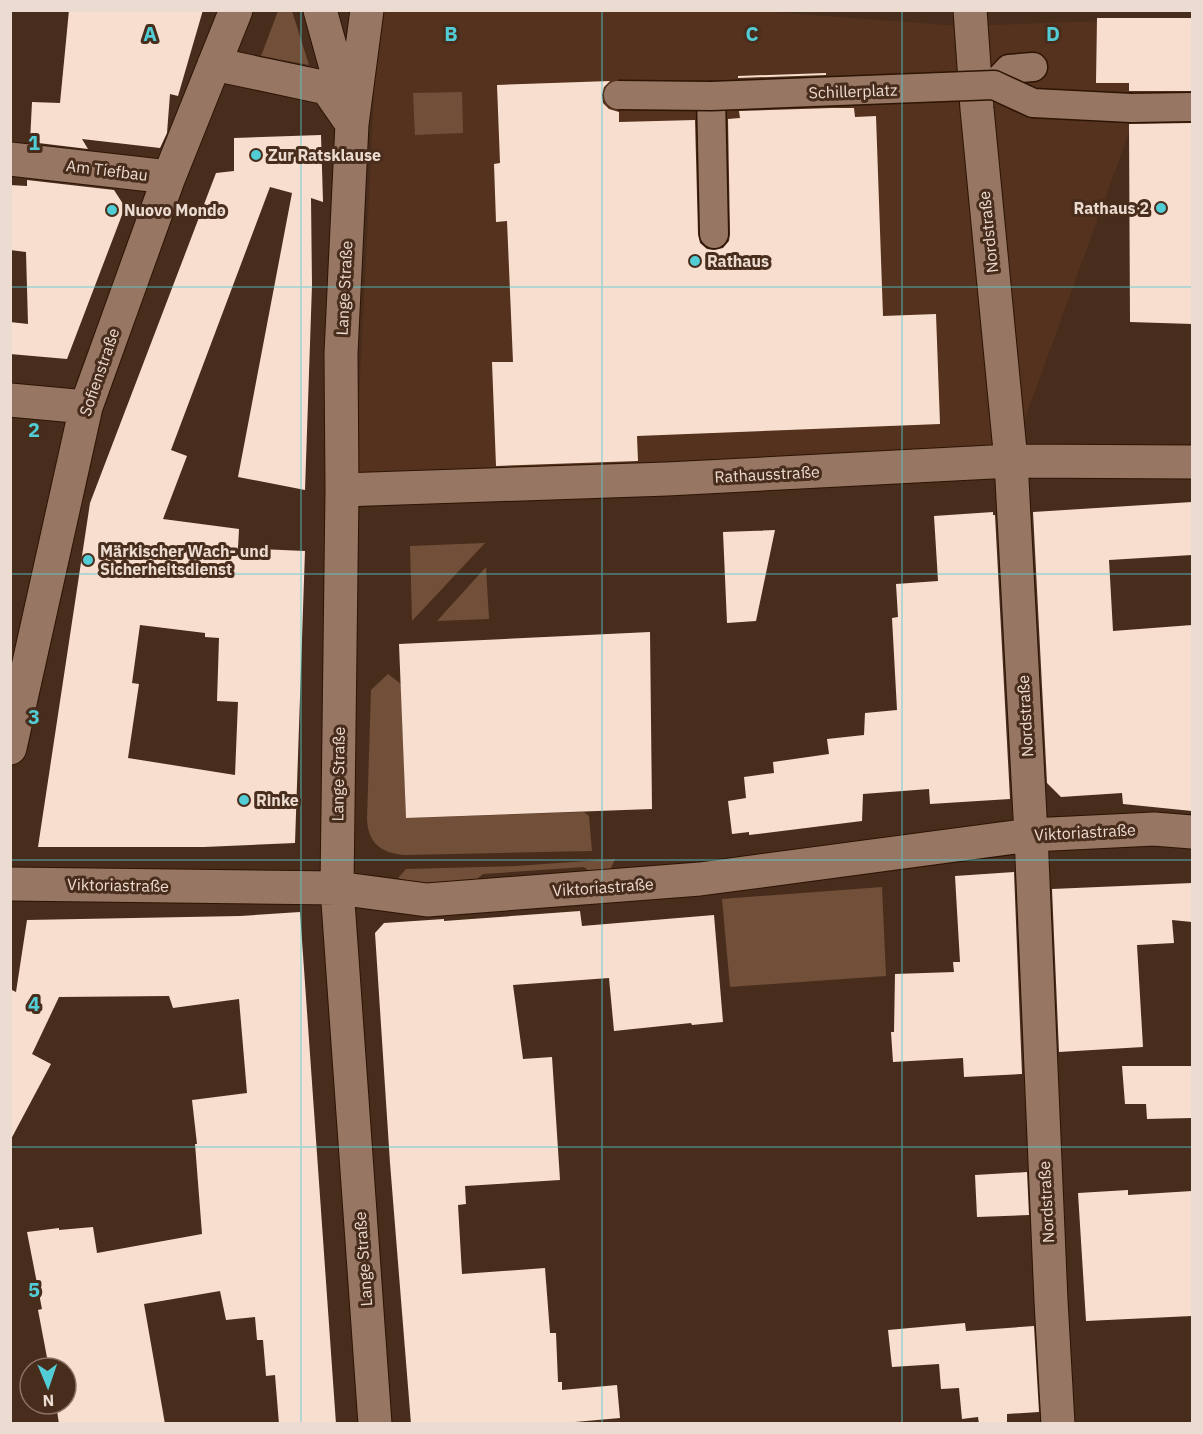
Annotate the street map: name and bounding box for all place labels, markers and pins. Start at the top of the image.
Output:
place label: Zur Ratsklause [268,145,381,165]
marker: Zur Ratsklause [249,148,263,162]
place label: Rathaus 2 [1074,198,1149,218]
place label: Nuovo Mondo [124,200,226,220]
marker: Rathaus 2 [1154,201,1168,215]
marker: Nuovo Mondo [105,203,119,217]
place label: Rathaus [707,251,769,271]
marker: Rathaus [688,254,702,268]
place label: Märkischer Wach- und Sicherheitsdienst [100,541,269,579]
marker: Märkischer Wach- und Sicherheitsdienst [81,553,95,567]
place label: Rinke [256,790,299,810]
marker: Rinke [237,793,251,807]

